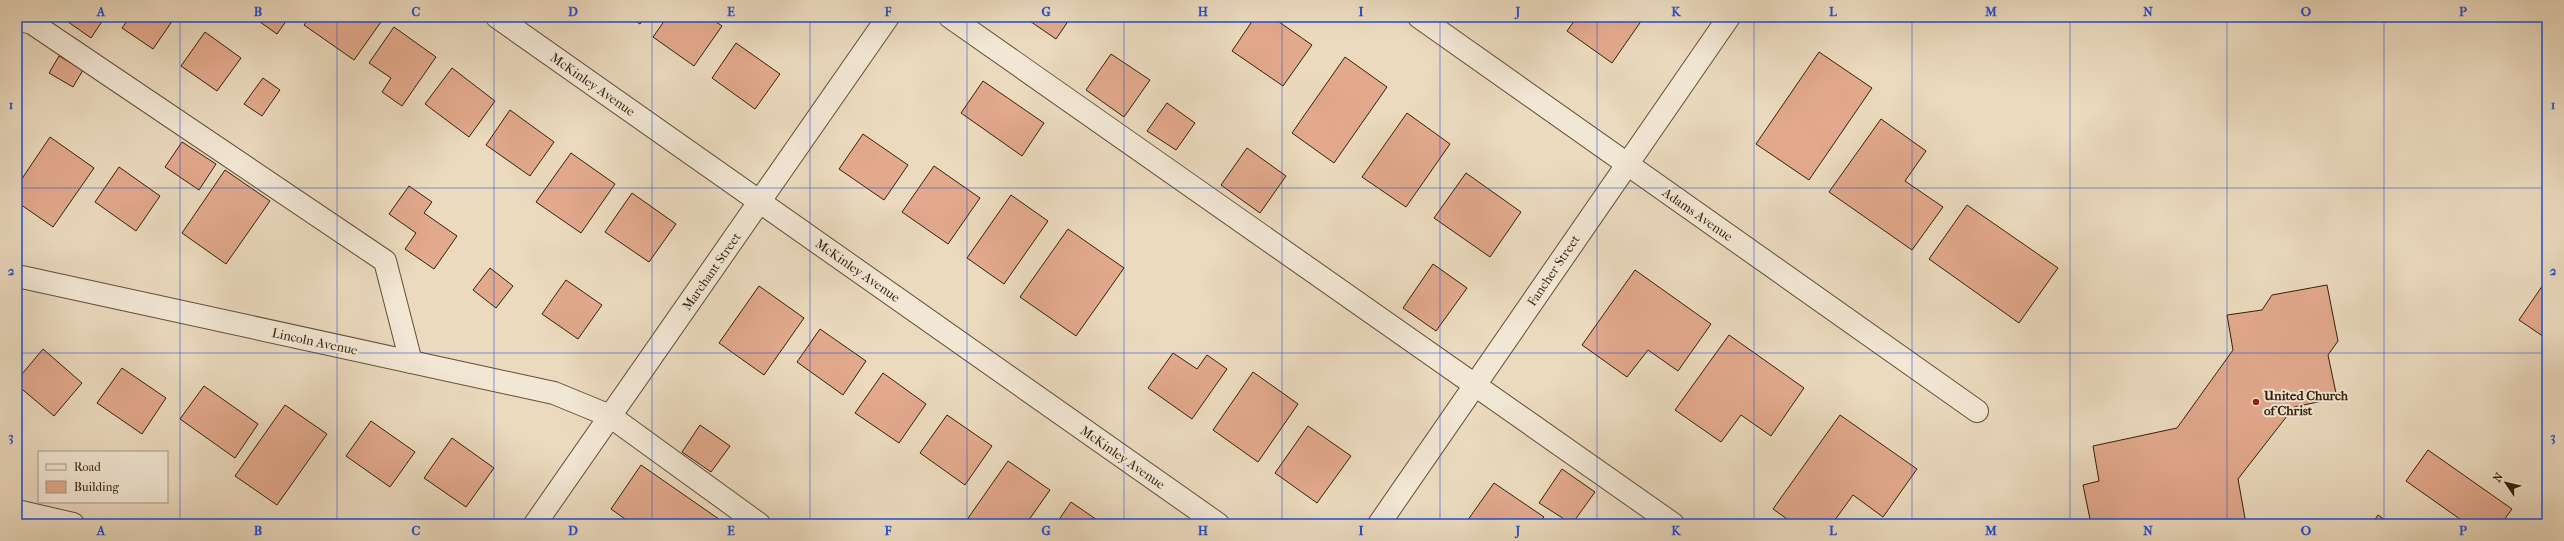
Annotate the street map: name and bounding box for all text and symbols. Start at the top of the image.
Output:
text: A [96,4,106,19]
text: B [254,4,263,19]
text: C [412,4,421,19]
text: D [568,4,578,19]
text: E [727,4,735,19]
text: F [884,4,892,19]
text: G [1041,4,1051,19]
text: H [1198,4,1209,19]
text: I [1358,4,1364,19]
text: J [1514,4,1521,20]
text: K [1671,4,1682,19]
text: L [1829,4,1838,19]
text: M [1984,4,1997,19]
text: N [2143,4,2153,19]
text: O [2301,4,2311,19]
text: P [2459,4,2467,19]
street label: McKinley Avenue [548,50,638,119]
text: 1 [9,97,14,112]
text: 1 [2551,97,2556,112]
street label: Adams Avenue [1659,184,1736,244]
street label: Marchant Street [679,229,744,313]
street label: Fancher Street [1524,232,1583,309]
street label: McKinley Avenue [813,236,903,305]
text: 2 [8,263,15,278]
text: 2 [2550,263,2557,278]
street label: Lincoln Avenue [271,325,360,358]
place label: United Church of Christ [2263,388,2349,418]
marker: United Church of Christ [2251,397,2261,407]
street label: McKinley Avenue [1078,423,1168,492]
text: 3 [8,429,14,445]
text: 3 [2550,429,2556,445]
legend [38,451,168,503]
text: Road [74,460,101,474]
north arrow [2486,463,2526,503]
text: N [2490,470,2506,485]
text: Building [74,480,119,494]
text: A [96,523,106,538]
text: B [254,523,263,538]
text: C [412,523,421,538]
text: D [568,523,578,538]
text: E [727,523,735,538]
text: F [884,523,892,538]
text: G [1041,523,1051,538]
text: H [1198,523,1209,538]
text: I [1358,523,1364,538]
text: J [1514,523,1521,539]
text: K [1671,523,1682,538]
text: L [1829,523,1838,538]
text: M [1984,523,1997,538]
text: N [2143,523,2153,538]
text: O [2301,523,2311,538]
text: P [2459,523,2467,538]

